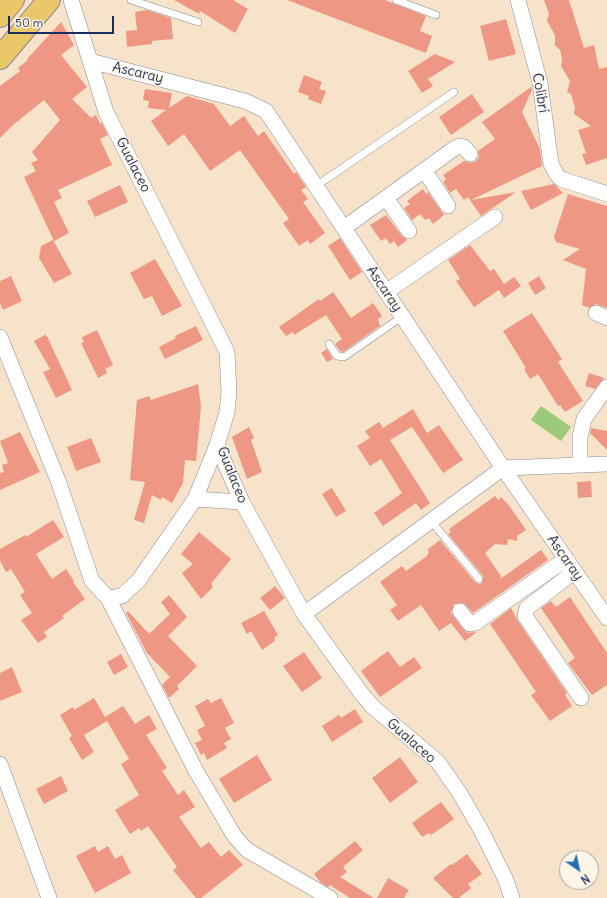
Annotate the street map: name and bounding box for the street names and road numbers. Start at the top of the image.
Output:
street label: Ascaray [111,59,165,87]
street label: Colibrí [528,72,552,114]
street label: Gualaceo [112,135,154,195]
street label: Ascaray [363,263,405,315]
street label: Gualaceo [213,444,251,506]
street label: Ascaray [543,532,587,584]
street label: Gualaceo [383,715,439,767]

